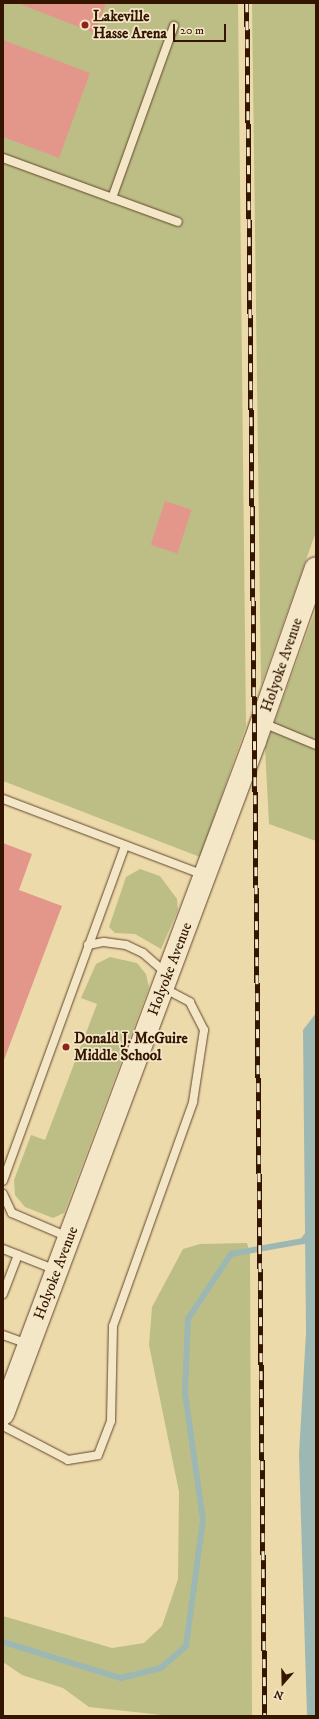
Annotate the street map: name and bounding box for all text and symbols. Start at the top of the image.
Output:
place label: Lakeville Hasse Arena [93,7,167,42]
scale bar [175,16,228,42]
marker: Lakeville Hasse Arena [80,20,90,30]
text: 20 m [180,23,204,38]
street label: Holyoke Avenue [258,616,306,714]
street label: Holyoke Avenue [144,920,196,1018]
place label: Donald J. McGuire Middle School [74,1029,188,1064]
marker: Donald J. McGuire Middle School [61,1042,71,1052]
street label: Holyoke Avenue [30,1224,82,1322]
north arrow [263,1663,303,1703]
text: N [272,1686,286,1702]

